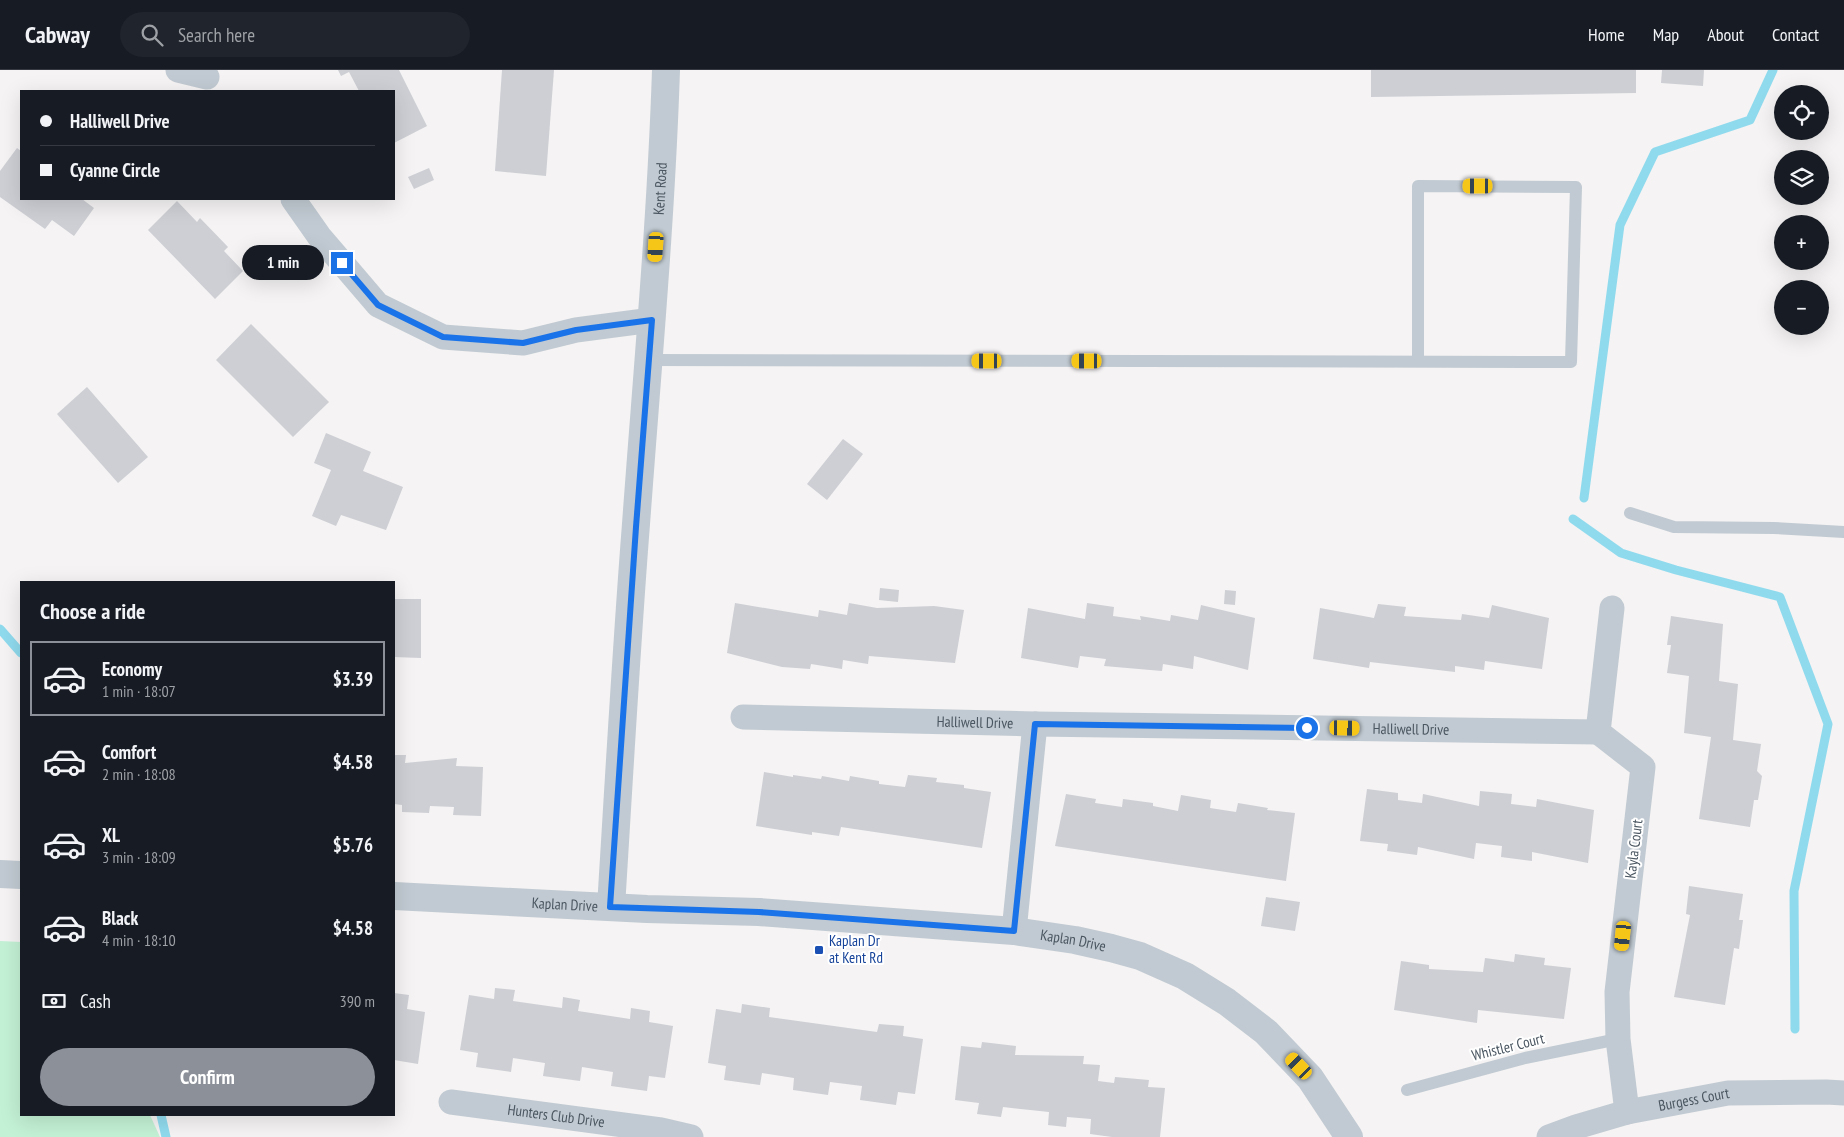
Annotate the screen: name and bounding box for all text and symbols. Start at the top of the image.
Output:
search box [120,12,470,57]
text: Cabway [25,19,90,50]
icon: search [138,21,166,49]
text: Search here [178,23,255,47]
text: Home [1588,23,1625,46]
text: Map [1653,23,1679,46]
text: About [1707,23,1744,46]
text: Contact [1772,23,1819,46]
map controls [1774,85,1829,335]
button: locate [1774,85,1829,140]
text: Halliwell Drive [70,109,170,133]
button: layers [1774,150,1829,205]
text: Cyanne Circle [70,158,160,182]
street label: Kent Road [649,162,671,216]
car [1463,179,1493,194]
button: + [1774,215,1829,270]
car [647,232,664,262]
callout: 1 min [242,246,324,280]
text: 1 min [267,252,299,272]
route end [331,252,353,274]
button: − [1774,280,1829,335]
car [972,354,1002,369]
car [1072,354,1102,369]
text: Choose a ride [40,597,145,625]
icon: car [42,656,87,701]
text: Economy [102,657,162,681]
text: $3.39 [333,667,373,691]
text: 1 min · 18:07 [102,681,176,701]
street label: Halliwell Drive [936,712,1014,732]
route start [1296,717,1318,739]
street label: Halliwell Drive [1372,719,1449,739]
car [1329,720,1360,736]
icon: car [42,739,87,784]
text: Comfort [102,740,156,764]
text: $4.58 [333,750,373,774]
text: 2 min · 18:08 [102,764,176,784]
street label: Kayla Court [1620,818,1647,880]
icon: car [42,822,87,867]
text: XL [102,823,120,847]
text: $5.76 [333,833,373,857]
text: 3 min · 18:09 [102,847,176,867]
street label: Kaplan Drive [531,893,598,915]
icon: car [42,905,87,950]
text: Black [102,906,138,930]
text: $4.58 [333,916,373,940]
car [1613,920,1632,952]
street label: Kaplan Drive [1039,925,1108,956]
text: 4 min · 18:10 [102,930,176,950]
place label: Kaplan Dr at Kent Rd [829,931,883,967]
marker: Kaplan Dr at Kent Rd [813,944,825,956]
icon: cash [40,987,68,1015]
text: Cash [80,989,111,1013]
text: 390 m [340,991,375,1011]
street label: Whistler Court [1470,1028,1546,1065]
button: Confirm [40,1048,375,1106]
car [1283,1050,1314,1082]
street label: Burgess Court [1657,1083,1731,1115]
street label: Hunters Club Drive [506,1100,606,1131]

